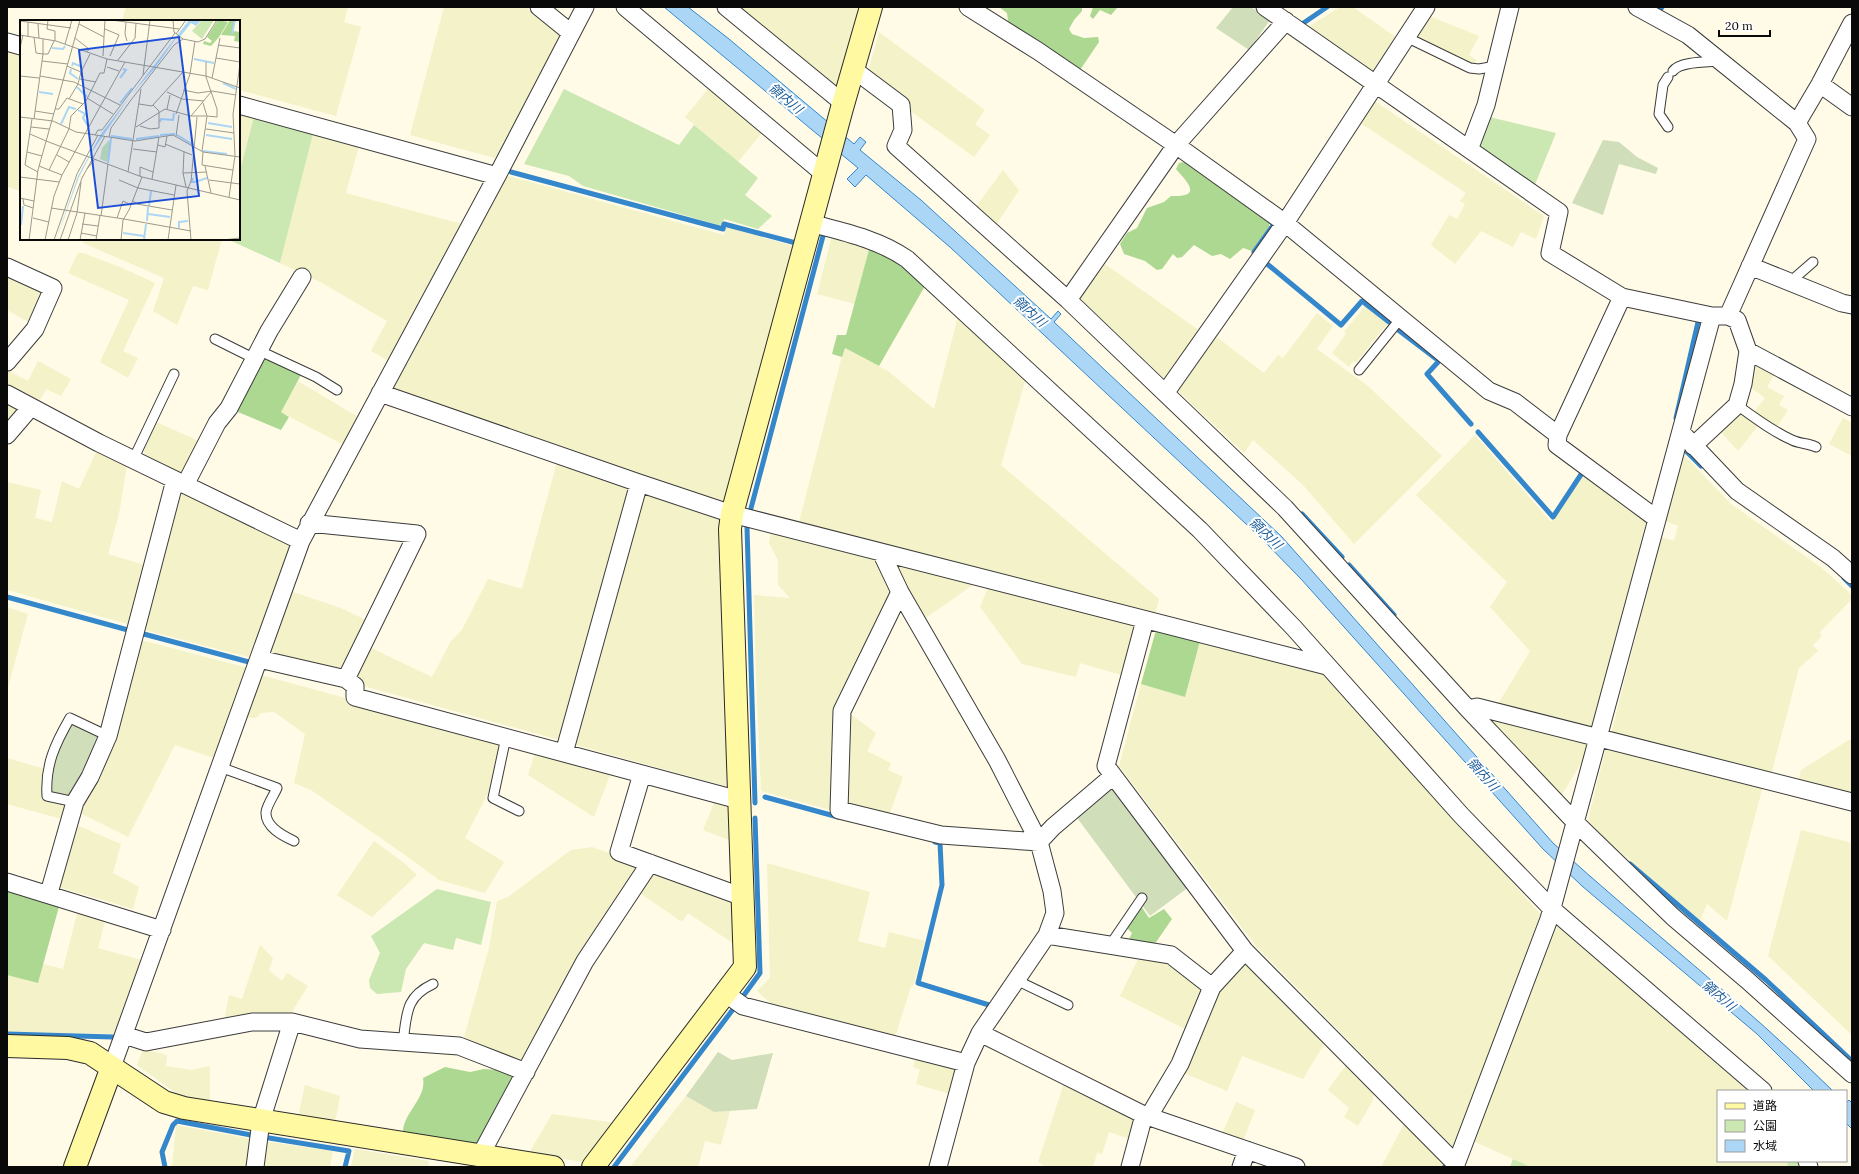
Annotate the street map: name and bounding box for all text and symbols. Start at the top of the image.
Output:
scale bar [1719,12,1770,38]
text: 20 m [1725,18,1753,33]
inset map [20,20,240,240]
water label: 領内川 [765,79,808,119]
water label: 領内川 [1009,292,1051,332]
water label: 領内川 [1246,514,1287,554]
water label: 領内川 [1463,754,1503,796]
water label: 領内川 [1698,976,1740,1016]
legend [1717,1090,1847,1162]
text: 道路 [1753,1098,1777,1113]
text: 公園 [1753,1118,1777,1133]
text: 水域 [1753,1138,1777,1153]

